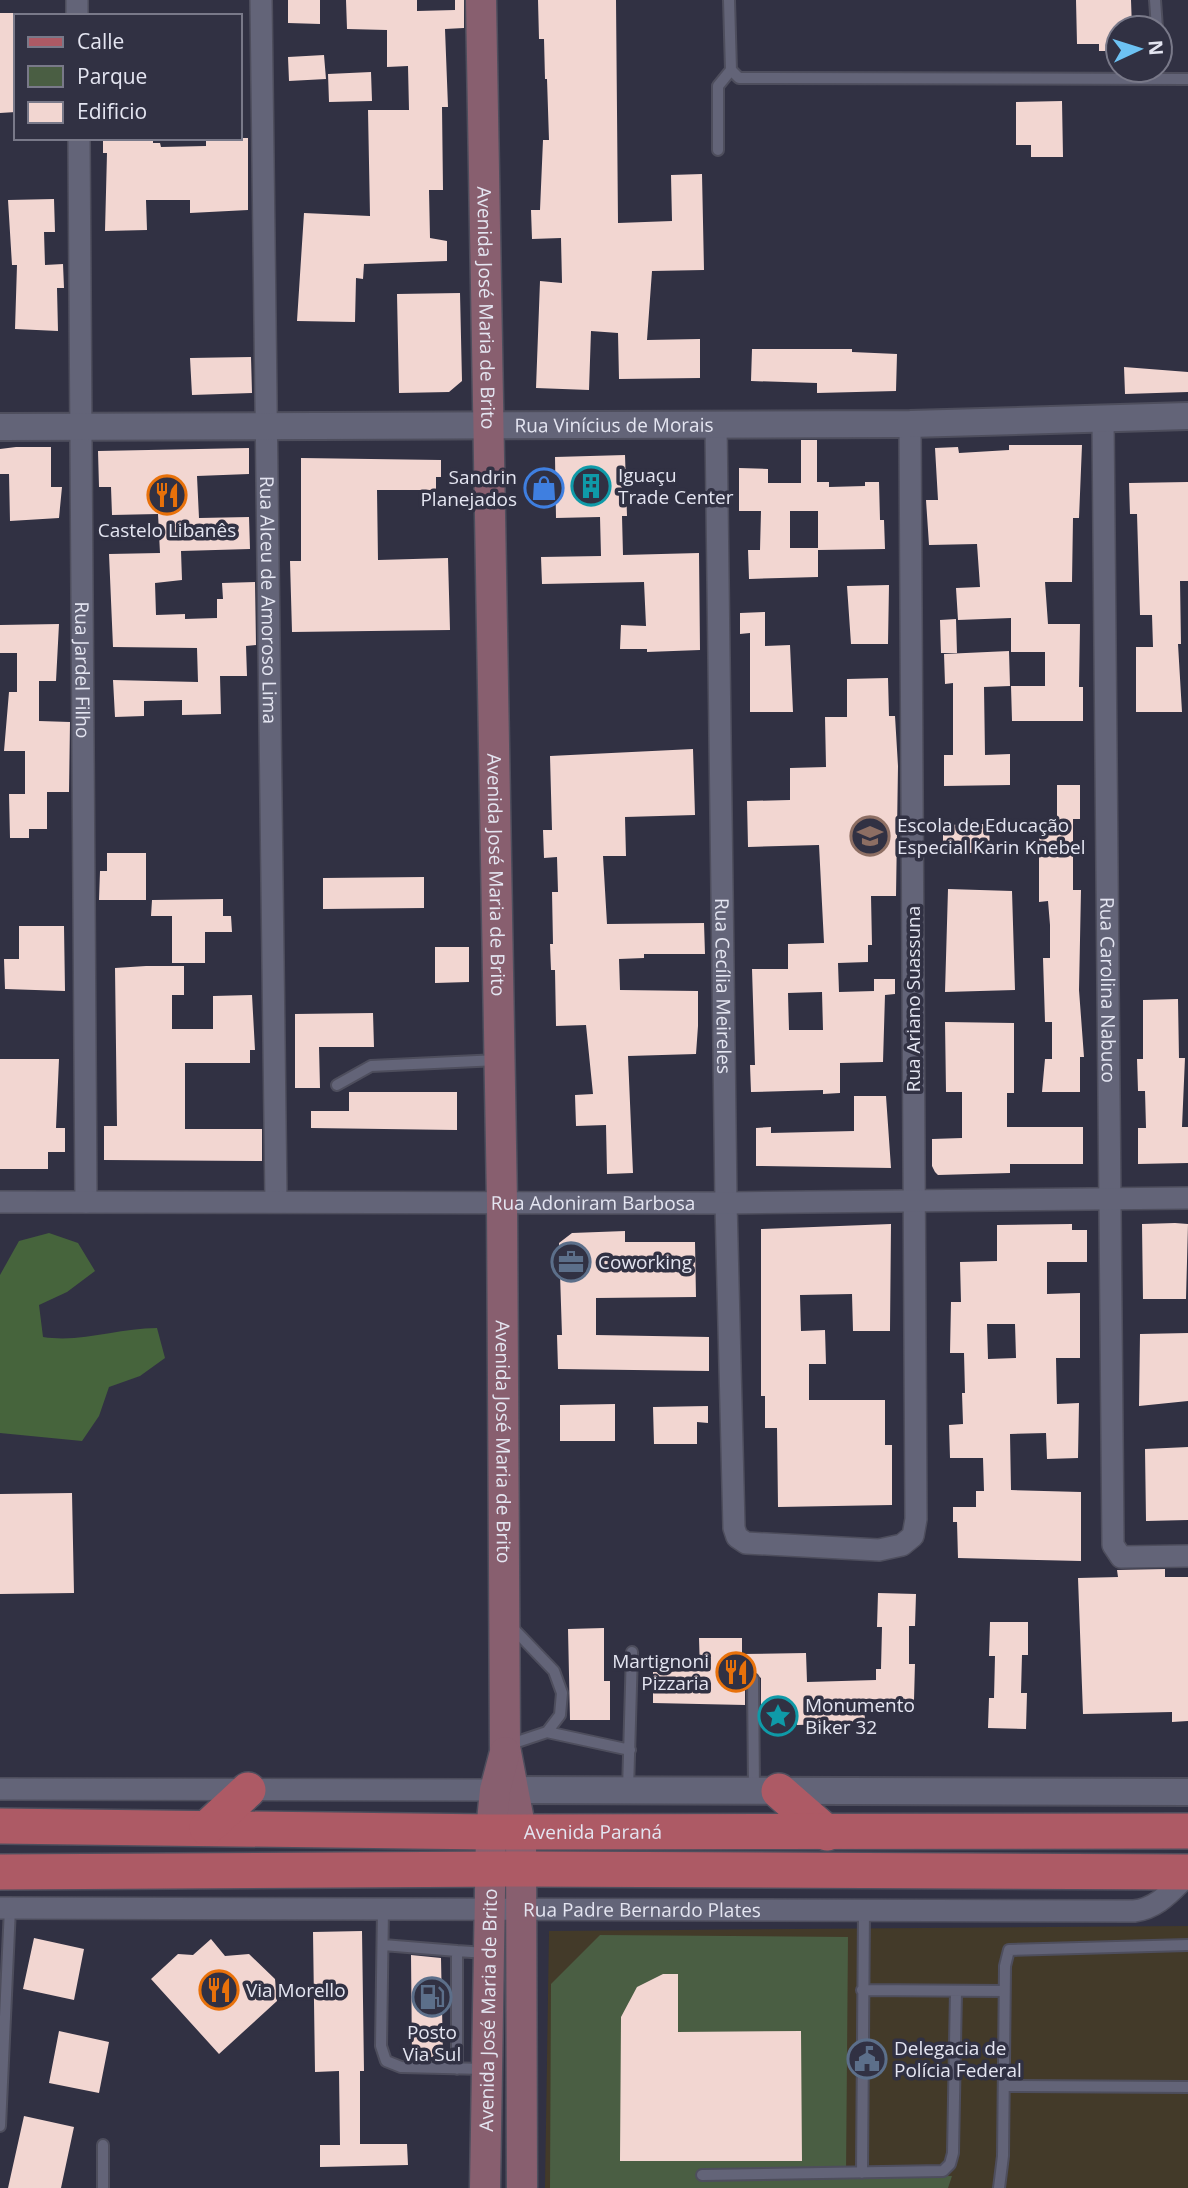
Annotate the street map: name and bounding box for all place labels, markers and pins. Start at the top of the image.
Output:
place label: Iguaçu Trade Center [618,462,734,510]
place label: Sandrin Planejados [420,464,517,512]
building icon: Iguaçu Trade Center [570,465,612,507]
shop icon: Sandrin Planejados [523,467,565,509]
restaurant icon: Castelo Libanês [146,474,188,516]
place label: Castelo Libanês [98,517,236,543]
place label: Escola de Educação Especial Karin Knebel [897,812,1085,860]
school or university icon: Escola de Educação Especial Karin Knebel [849,815,891,857]
office icon: Coworking [550,1241,592,1283]
place label: Coworking [598,1249,692,1275]
place label: Martignoni Pizzaria [612,1648,709,1696]
restaurant icon: Martignoni Pizzaria [715,1651,757,1693]
place label: Monumento Biker 32 [805,1692,915,1740]
place icon: Monumento Biker 32 [757,1695,799,1737]
restaurant icon: Via Morello [198,1969,240,2011]
fuel station icon: Posto Via Sul [411,1976,453,2018]
place label: Via Morello [246,1977,346,2003]
place label: Posto Via Sul [403,2019,461,2067]
place label: Delegacia de Polícia Federal [894,2035,1022,2083]
public building icon: Delegacia de Polícia Federal [846,2038,888,2080]

